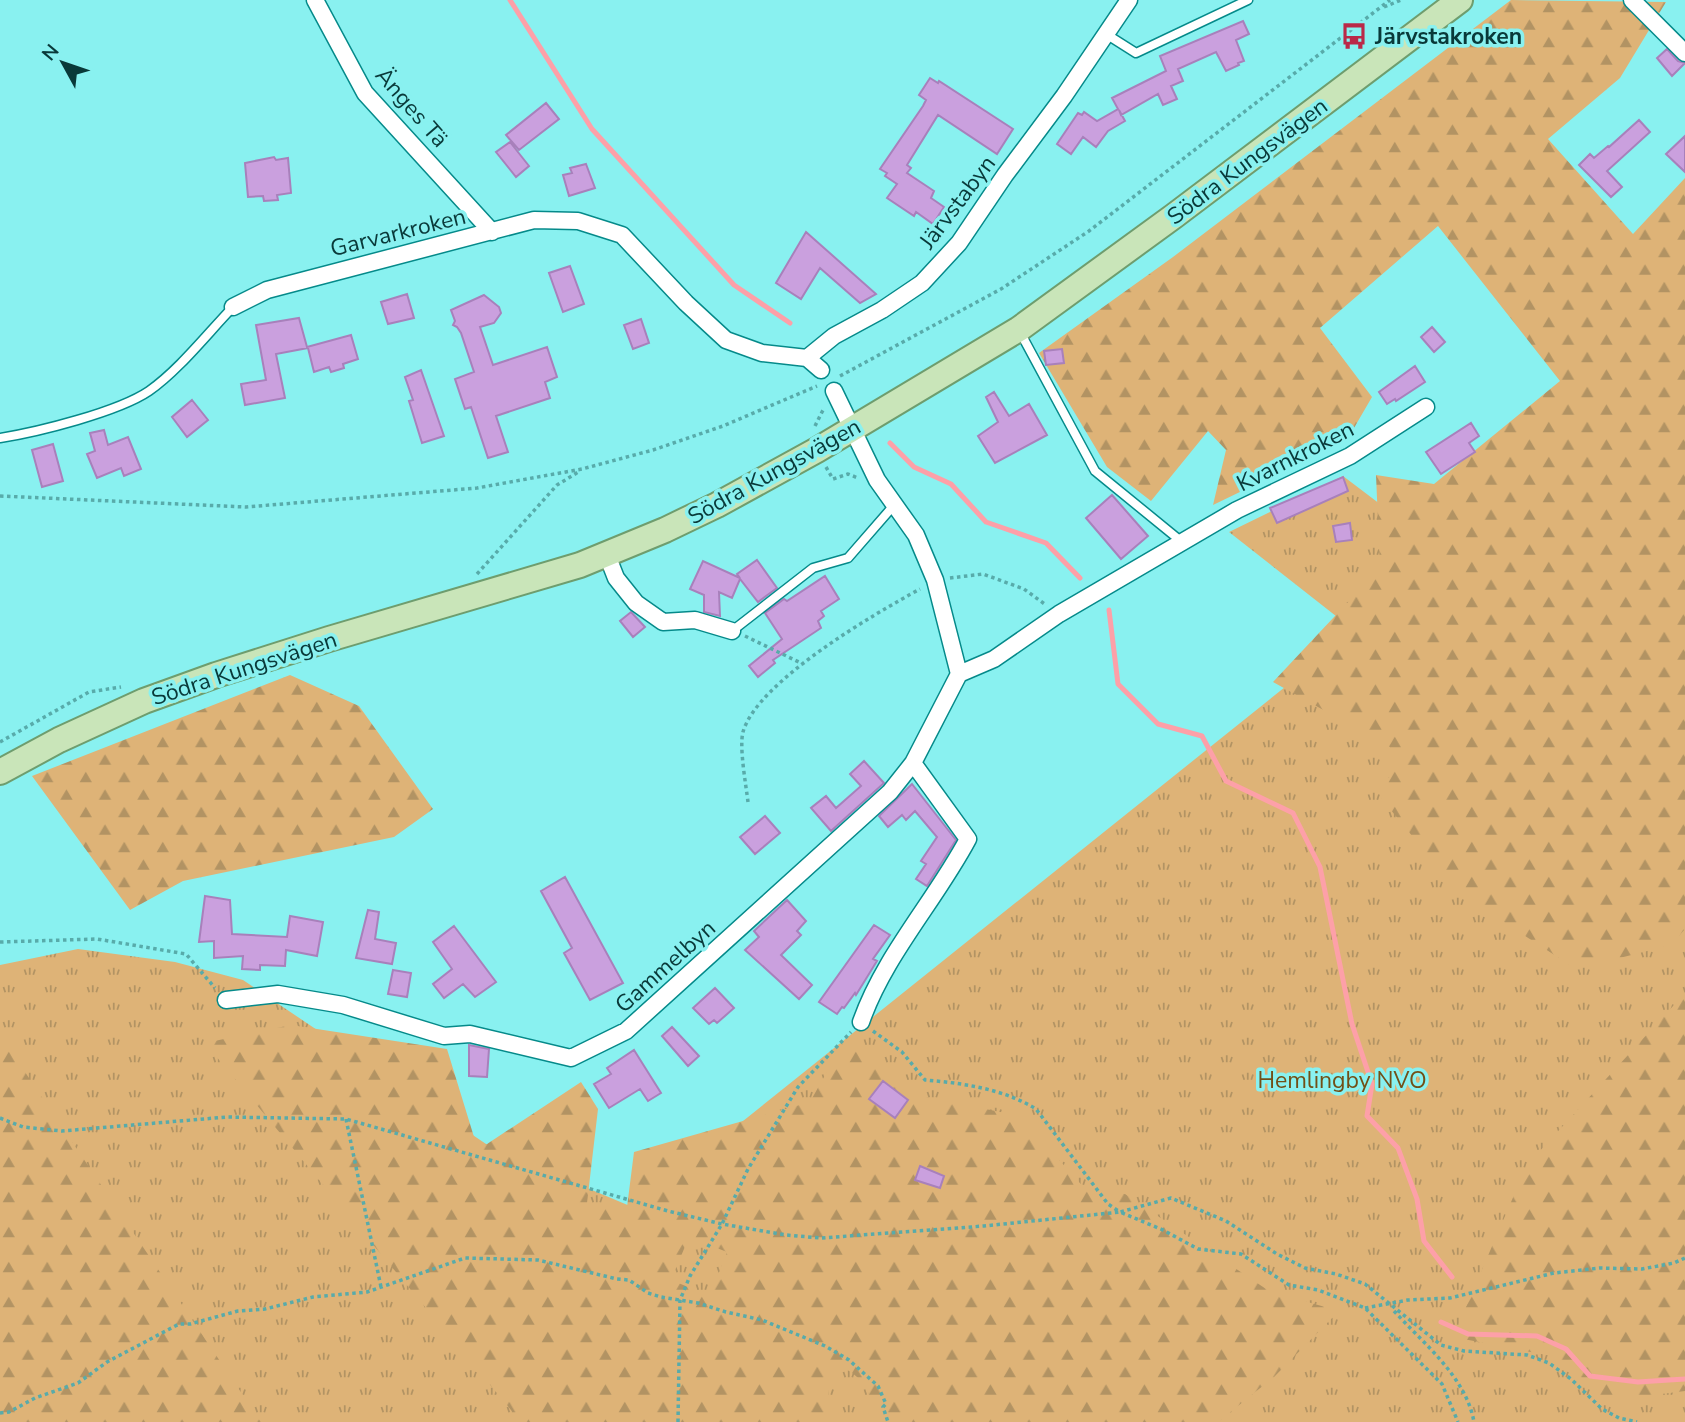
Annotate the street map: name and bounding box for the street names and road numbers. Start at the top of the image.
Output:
street label: Änges Tä [368,61,455,154]
street label: Södra Kungsvägen [1161,91,1334,232]
street label: Järvstabyn [911,149,1003,256]
street label: Garvarkroken [327,201,469,264]
street label: Södra Kungsvägen [682,411,866,532]
street label: Kvarnkroken [1231,414,1359,499]
street label: Södra Kungsvägen [147,624,341,713]
street label: Gammelbyn [608,913,722,1020]

